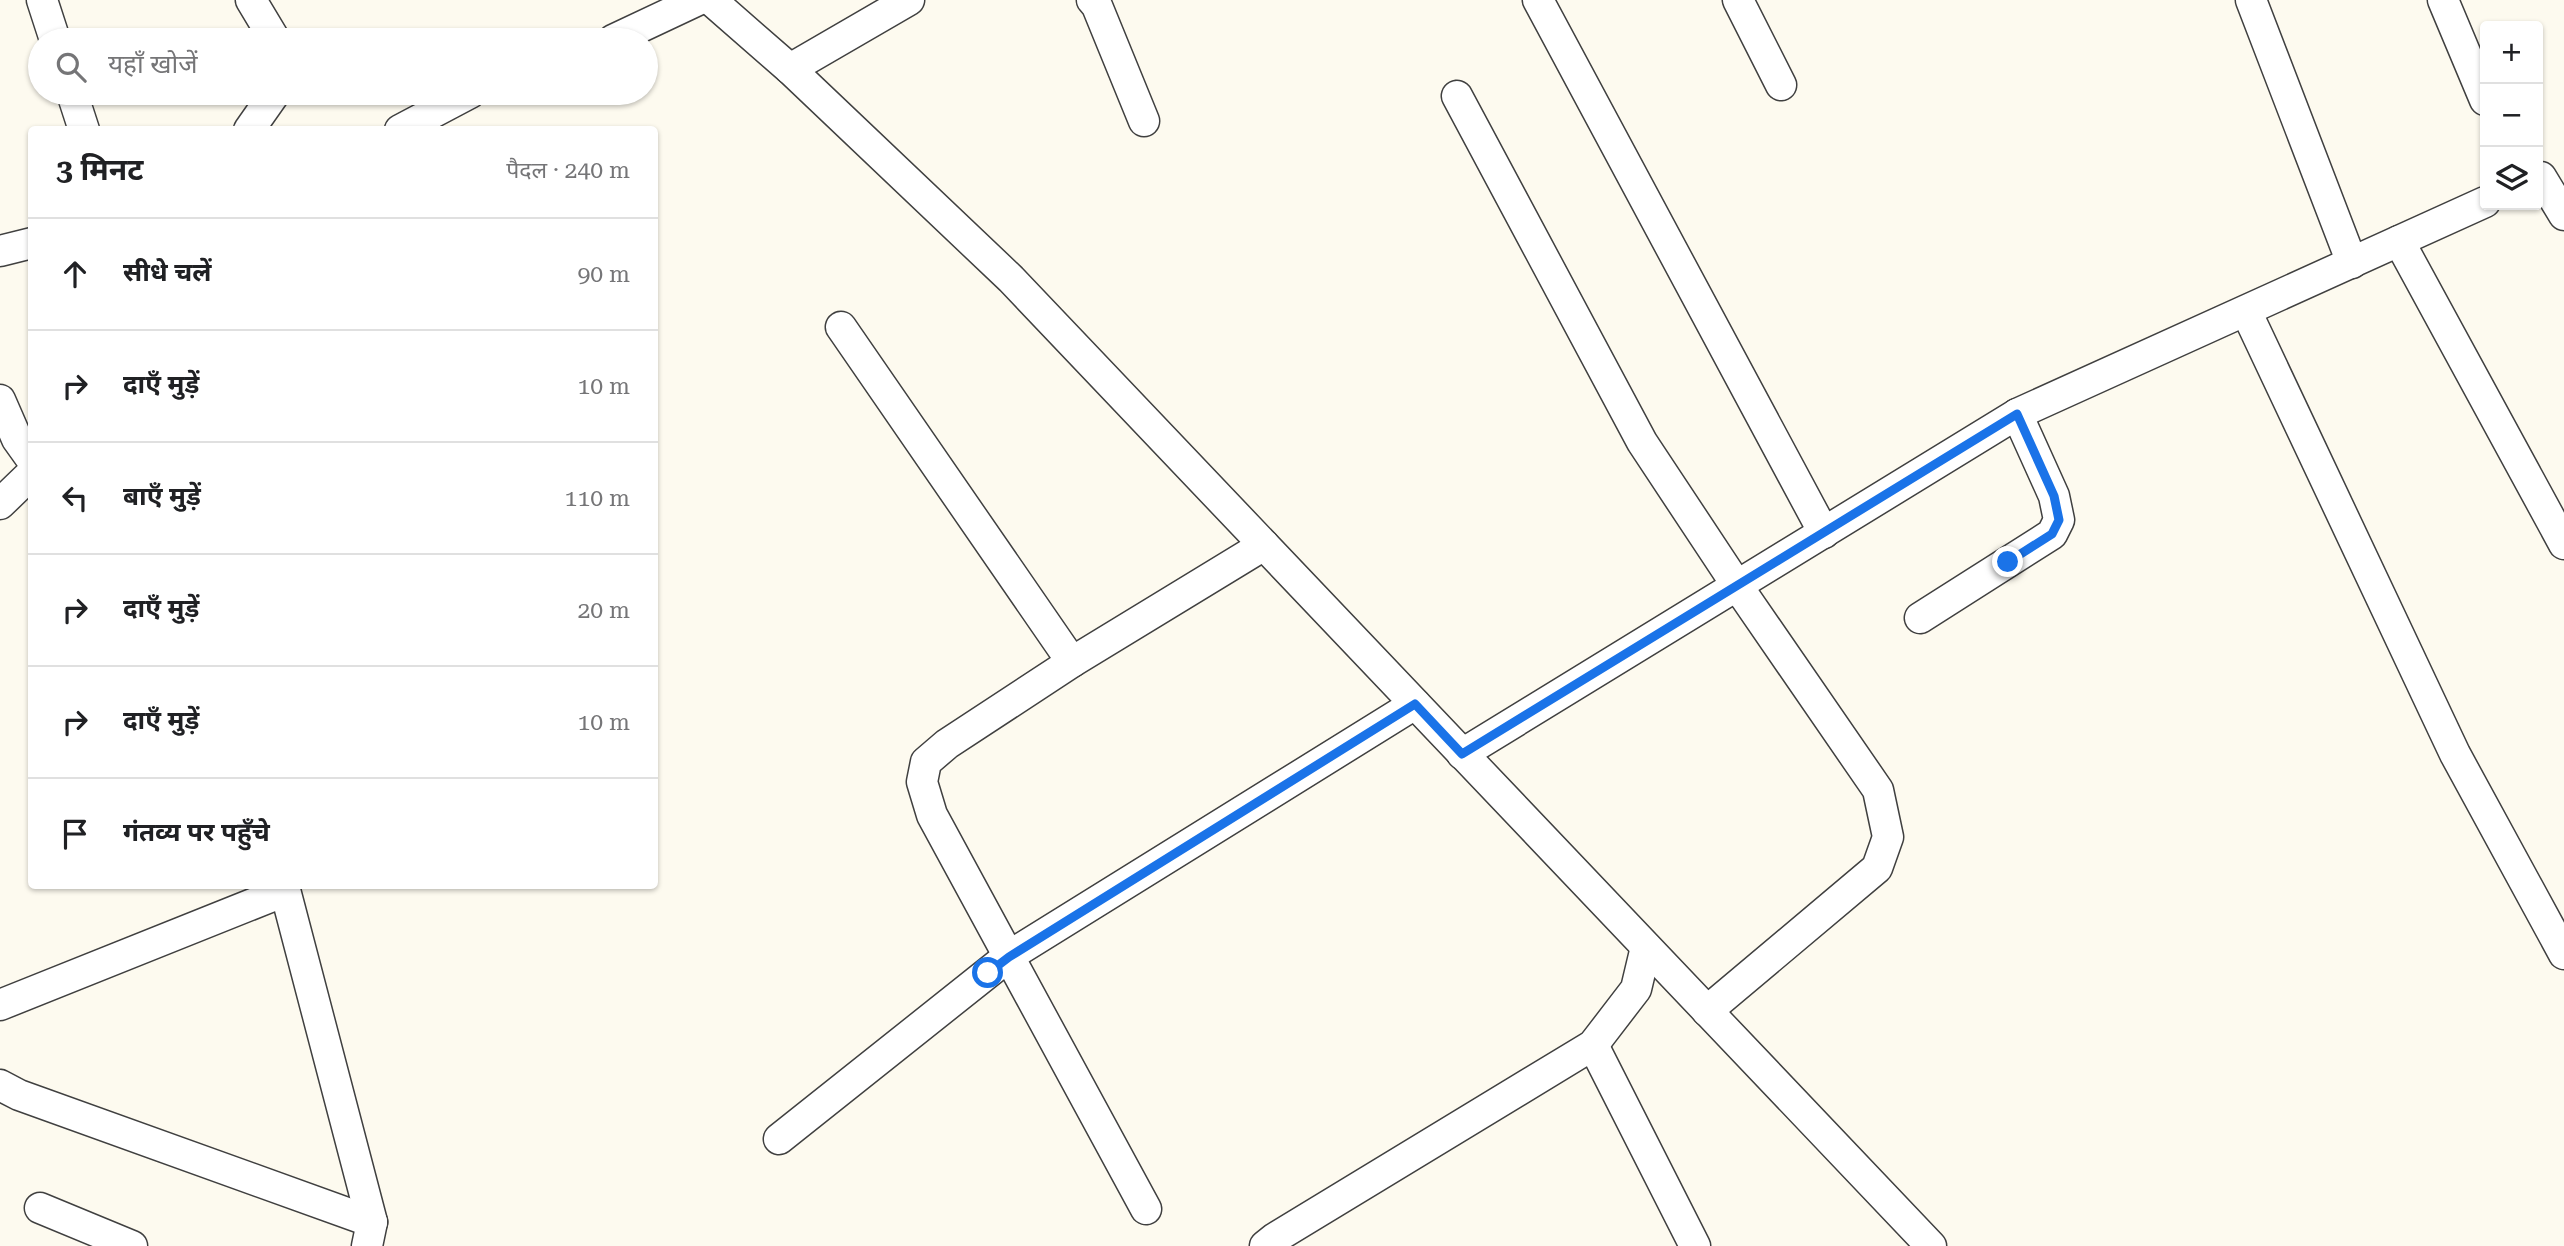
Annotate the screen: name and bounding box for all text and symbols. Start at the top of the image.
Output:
map controls [2480,21,2543,210]
button: + [2480,21,2543,84]
search box [28,28,658,105]
icon: search [52,48,90,86]
text: यहाँ खोजें [108,49,198,79]
button: − [2480,84,2543,147]
button: layers [2480,147,2543,210]
text: 3 मिनट [56,152,143,187]
text: पैदल · 240 m [506,157,630,184]
icon: ahead [56,255,94,293]
text: सीधे चलें [123,257,212,287]
text: 90 m [577,261,630,288]
icon: right [56,367,94,405]
text: दाएँ मुड़ें [123,369,199,399]
text: 10 m [577,373,630,400]
icon: left [56,479,94,517]
text: बाएँ मुड़ें [123,481,201,511]
text: 110 m [565,485,630,512]
route end [1992,546,2023,577]
icon: right [56,591,94,629]
text: दाएँ मुड़ें [123,593,199,623]
text: 20 m [577,597,630,624]
icon: right [56,703,94,741]
text: दाएँ मुड़ें [123,705,199,735]
text: 10 m [577,709,630,736]
icon: arrive [56,815,94,853]
text: गंतव्य पर पहुँचे [123,817,270,847]
route start [972,957,1003,988]

